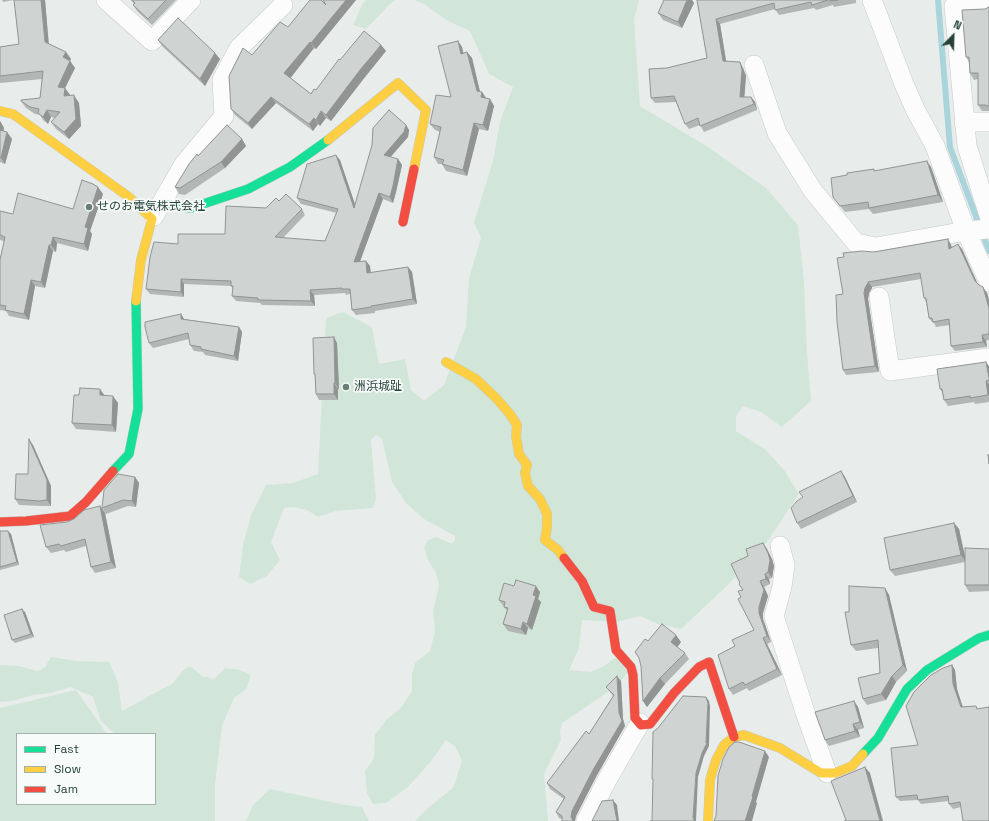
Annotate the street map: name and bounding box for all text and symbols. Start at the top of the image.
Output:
north arrow [933,16,973,56]
text: N [952,17,964,33]
place label: せのお電気株式会社 [97,200,205,214]
marker: せのお電気株式会社 [84,202,94,212]
place label: 洲浜城趾 [354,380,402,394]
marker: 洲浜城趾 [341,382,351,392]
legend [16,733,156,805]
text: Fast [54,741,79,757]
text: Slow [54,761,81,777]
text: Jam [54,781,78,797]

